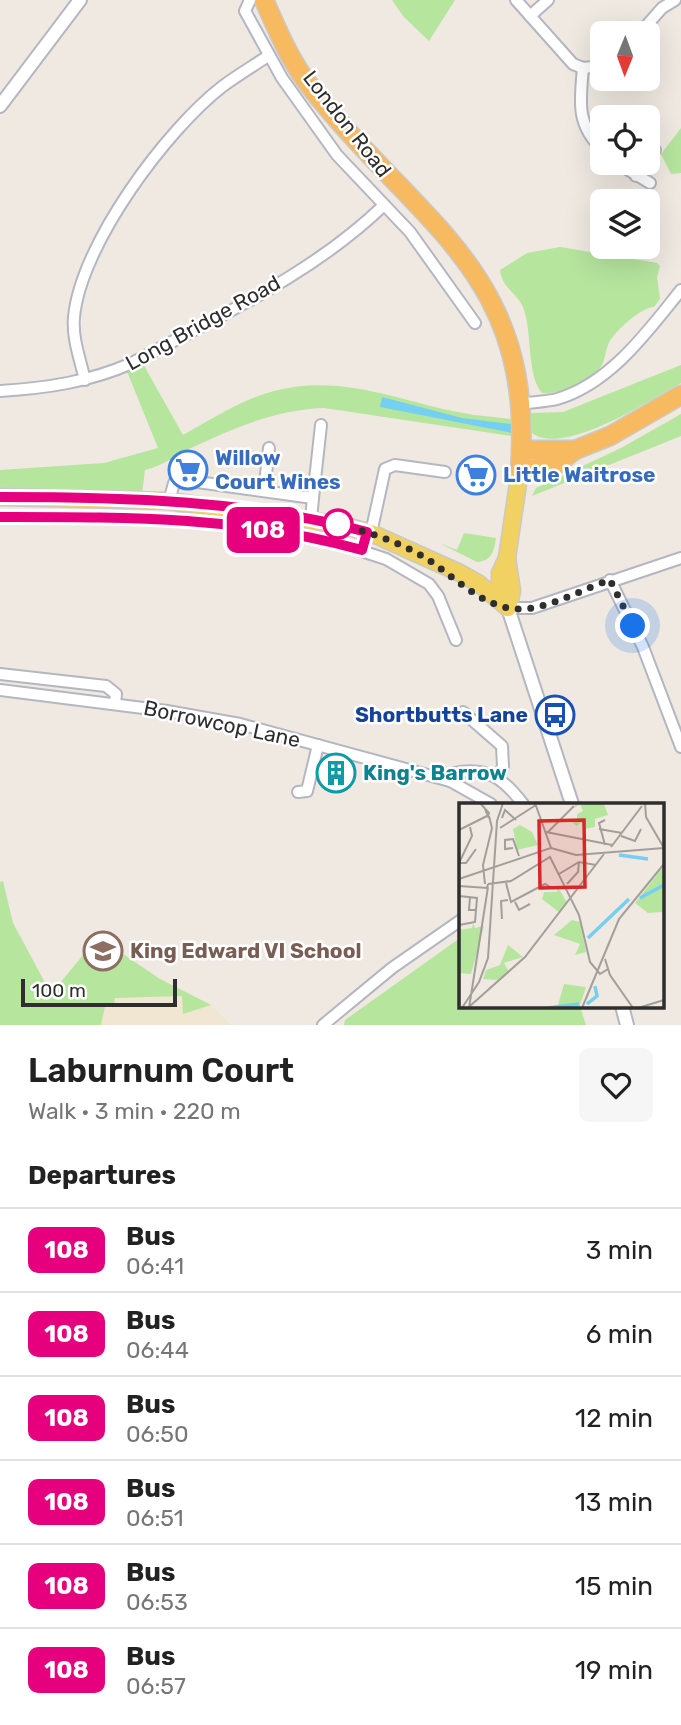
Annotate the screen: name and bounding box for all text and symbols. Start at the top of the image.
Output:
north arrow [590,21,660,91]
map controls [590,21,660,259]
street label: London Road [298,65,397,182]
button: locate [590,105,660,175]
button: layers [590,189,660,259]
street label: Long Bridge Road [121,270,284,375]
place label: Willow Court Wines [215,445,341,494]
supermarket icon: Willow Court Wines [167,449,209,491]
supermarket icon: Little Waitrose [455,454,497,496]
place label: Little Waitrose [503,462,656,487]
line badge: 108 [223,507,303,553]
unlabelled marker [323,509,353,539]
text: 108 [241,516,285,544]
your location [615,608,650,643]
bus stop icon: Shortbutts Lane [534,694,576,736]
street label: Borrowcop Lane [142,695,303,752]
place label: Shortbutts Lane [355,702,528,727]
building icon: King's Barrow [315,752,357,794]
place label: King's Barrow [363,760,507,785]
inset map [459,803,664,1007]
school or university icon: King Edward VI School [82,930,124,972]
place label: King Edward VI School [130,938,362,963]
scale bar [21,976,177,1008]
text: 100 m [32,979,86,1002]
button: heart [579,1048,653,1122]
text: Laburnum Court [28,1051,294,1090]
text: Walk · 3 min · 220 m [28,1097,241,1125]
text: Departures [28,1160,176,1191]
text: Bus [126,1221,175,1252]
text: 3 min [586,1235,653,1266]
text: 108 [44,1236,89,1264]
text: 06:41 [126,1252,184,1280]
text: Bus [126,1305,175,1336]
text: 6 min [586,1319,653,1350]
text: 108 [44,1320,89,1348]
text: 06:44 [126,1336,189,1364]
text: Bus [126,1389,175,1420]
text: 12 min [575,1403,653,1434]
text: 108 [44,1404,89,1432]
text: 06:50 [126,1420,189,1448]
text: Bus [126,1473,175,1504]
text: 13 min [575,1487,653,1518]
text: 108 [44,1488,89,1516]
text: 06:51 [126,1504,184,1532]
text: Bus [126,1557,175,1588]
text: 15 min [575,1571,653,1602]
text: 108 [44,1572,89,1600]
text: 06:53 [126,1588,188,1616]
text: Bus [126,1641,175,1672]
text: 19 min [575,1655,653,1686]
text: 108 [44,1656,89,1684]
text: 06:57 [126,1672,186,1700]

